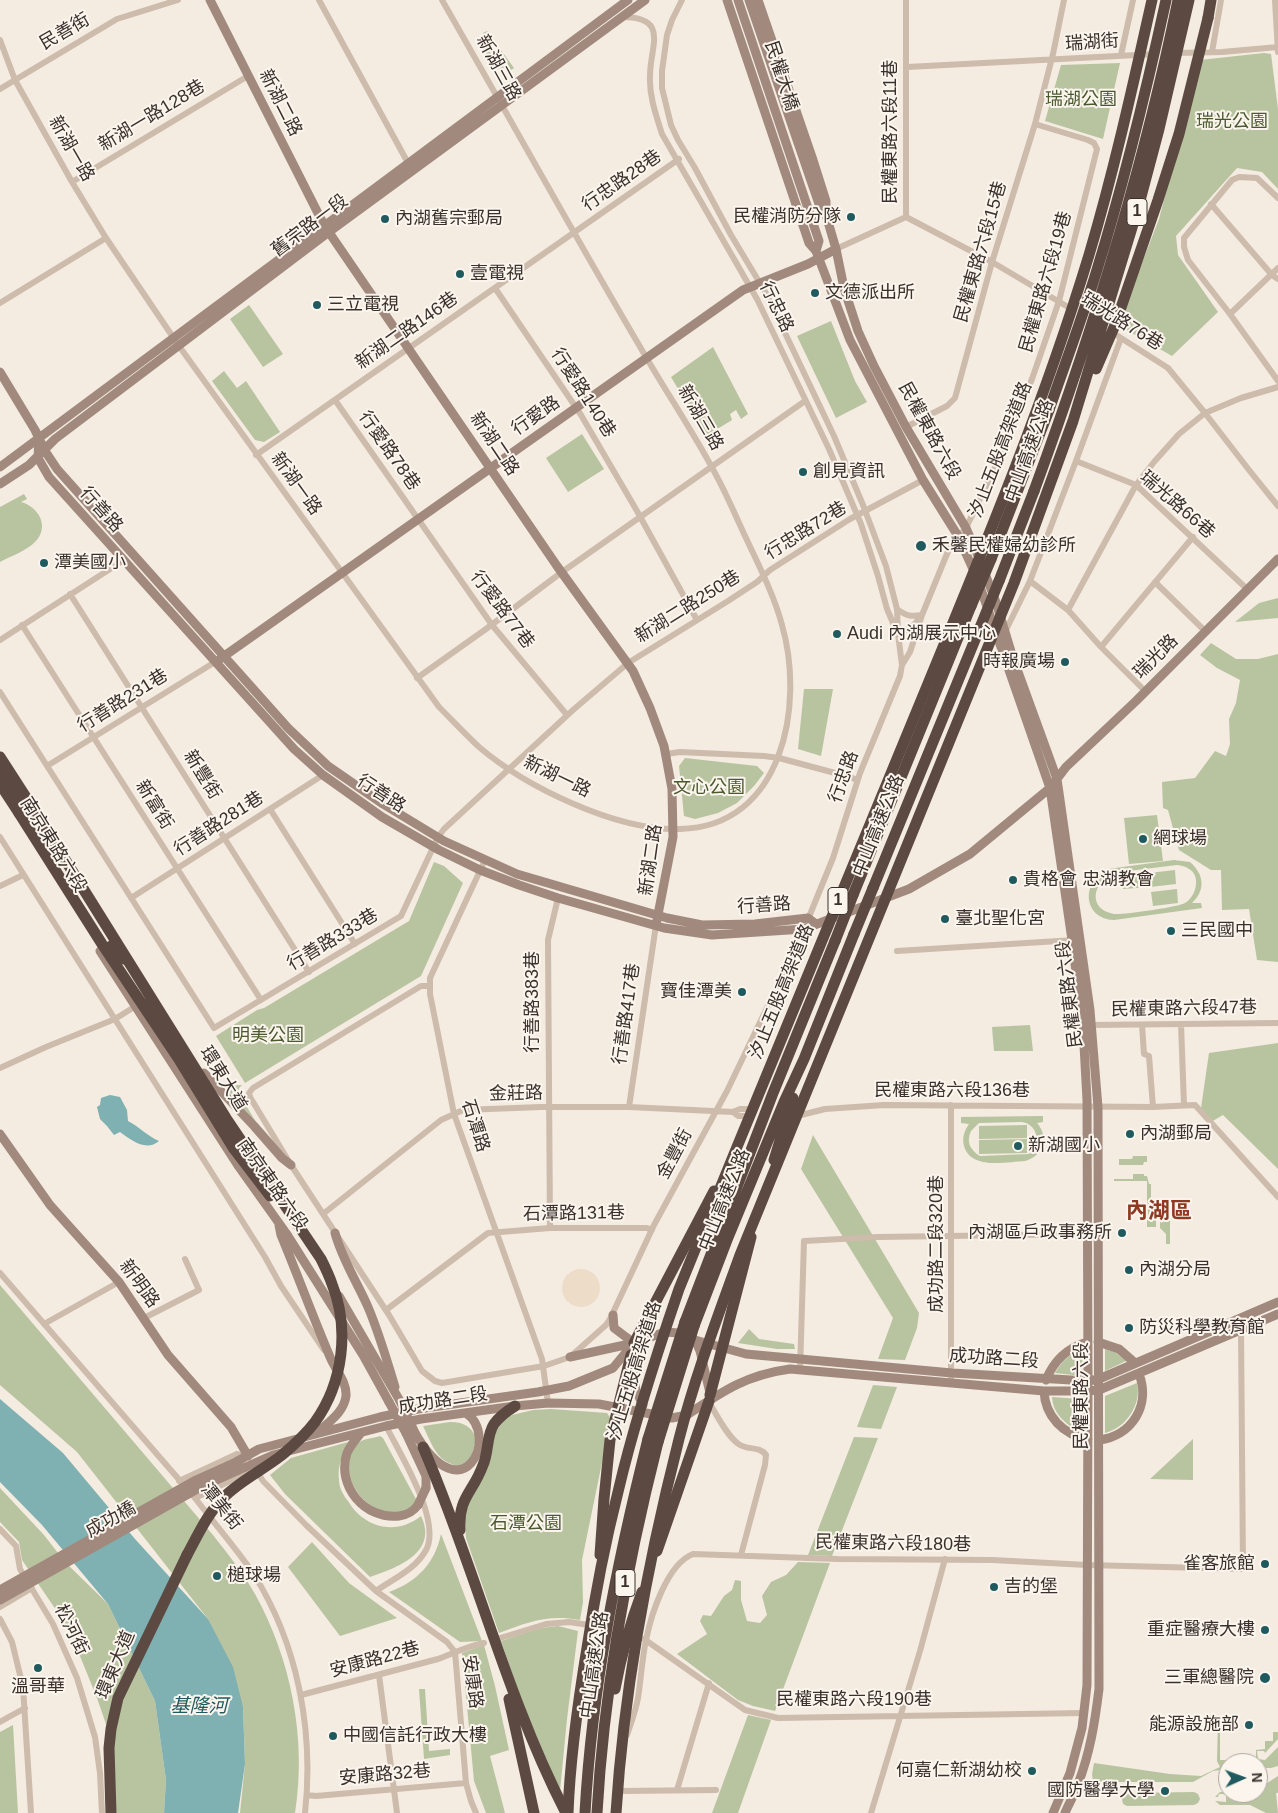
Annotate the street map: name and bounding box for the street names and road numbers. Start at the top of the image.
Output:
street label: 民善街 [36,9,94,55]
street label: 瑞湖街 [1064,30,1120,56]
street label: 新湖三路 [471,31,525,105]
street label: 民權大橋 [760,38,802,114]
street label: 民權東路六段11巷 [880,60,902,204]
street label: 新湖二路 [254,66,306,140]
street label: 新湖一路128巷 [95,76,209,156]
street label: 新湖一路 [44,112,98,186]
street label: 行忠路28巷 [578,146,666,216]
street label: 民權東路六段15巷 [950,179,1012,325]
street label: 舊宗路一段 [268,190,352,262]
road number: 1 [1127,198,1147,226]
street label: 民權東路六段19巷 [1015,209,1077,355]
street label: 行忠路 [754,278,798,336]
street label: 新湖二路146巷 [352,288,462,374]
street label: 瑞光路76巷 [1077,288,1167,356]
street label: 行愛路140巷 [546,344,620,442]
street label: 民權東路六段 [893,379,965,483]
street label: 汐止五股高架道路 [965,379,1037,521]
street label: 新湖三路 [673,381,727,455]
street label: 行愛路 [508,392,564,440]
street label: 中山高速公路 [1001,397,1059,505]
street label: 行愛路78巷 [354,407,424,495]
street label: 新湖二路 [465,408,523,480]
street label: 新湖一路 [266,449,326,519]
street label: 瑞光路66巷 [1135,467,1219,543]
street label: 行善路 [75,483,127,537]
street label: 行忠路72巷 [761,497,851,565]
street label: 新湖二路250巷 [631,566,745,648]
street label: 行愛路77巷 [466,567,538,653]
street label: 瑞光路 [1129,630,1183,684]
street label: 行善路231巷 [74,665,172,737]
street label: 新豐街 [179,746,225,804]
street label: 行忠路 [825,748,863,806]
street label: 新湖一路 [520,752,594,802]
street label: 行善路 [352,770,410,818]
street label: 中山高速公路 [849,772,909,880]
street label: 新富街 [131,776,177,834]
street label: 行善路281巷 [170,787,268,861]
street label: 南京東路六段 [15,793,91,897]
street label: 新湖二路 [635,823,667,897]
road number: 1 [828,888,848,914]
street label: 行善路 [736,893,792,919]
street label: 行善路333巷 [284,904,382,976]
street label: 汐止五股高架道路 [745,921,819,1063]
street label: 民權東路六段 [1053,939,1087,1049]
street label: 行善路383巷 [522,951,544,1053]
street label: 行善路417巷 [609,962,645,1066]
street label: 民權東路六段47巷 [1111,997,1257,1021]
street label: 環東大道 [195,1043,251,1115]
street label: 民權東路六段136巷 [874,1080,1030,1102]
street label: 金莊路 [489,1083,543,1105]
street label: 石潭路 [456,1097,494,1155]
street label: 金豐街 [653,1125,697,1183]
street label: 南京東路六段 [232,1135,312,1235]
street label: 中山高速公路 [695,1146,755,1254]
street label: 成功路二段320巷 [926,1175,948,1313]
street label: 石潭路131巷 [523,1202,625,1226]
street label: 新明路 [114,1256,164,1312]
street label: 汐止五股高架道路 [604,1299,666,1443]
street label: 民權東路六段 [1071,1342,1093,1450]
street label: 成功路二段 [948,1345,1040,1373]
street label: 成功路二段 [397,1383,489,1419]
street label: 潭美街 [196,1479,246,1535]
street label: 成功橋 [82,1497,140,1543]
street label: 民權東路六段180巷 [815,1532,971,1556]
road number: 1 [615,1570,635,1596]
street label: 松河街 [49,1601,93,1659]
street label: 中山高速公路 [577,1610,613,1720]
street label: 環東大道 [92,1628,140,1702]
street label: 安康路22巷 [328,1638,422,1682]
street label: 安康路 [458,1654,486,1710]
street label: 民權東路六段190巷 [776,1689,932,1711]
street label: 安康路32巷 [338,1760,432,1790]

